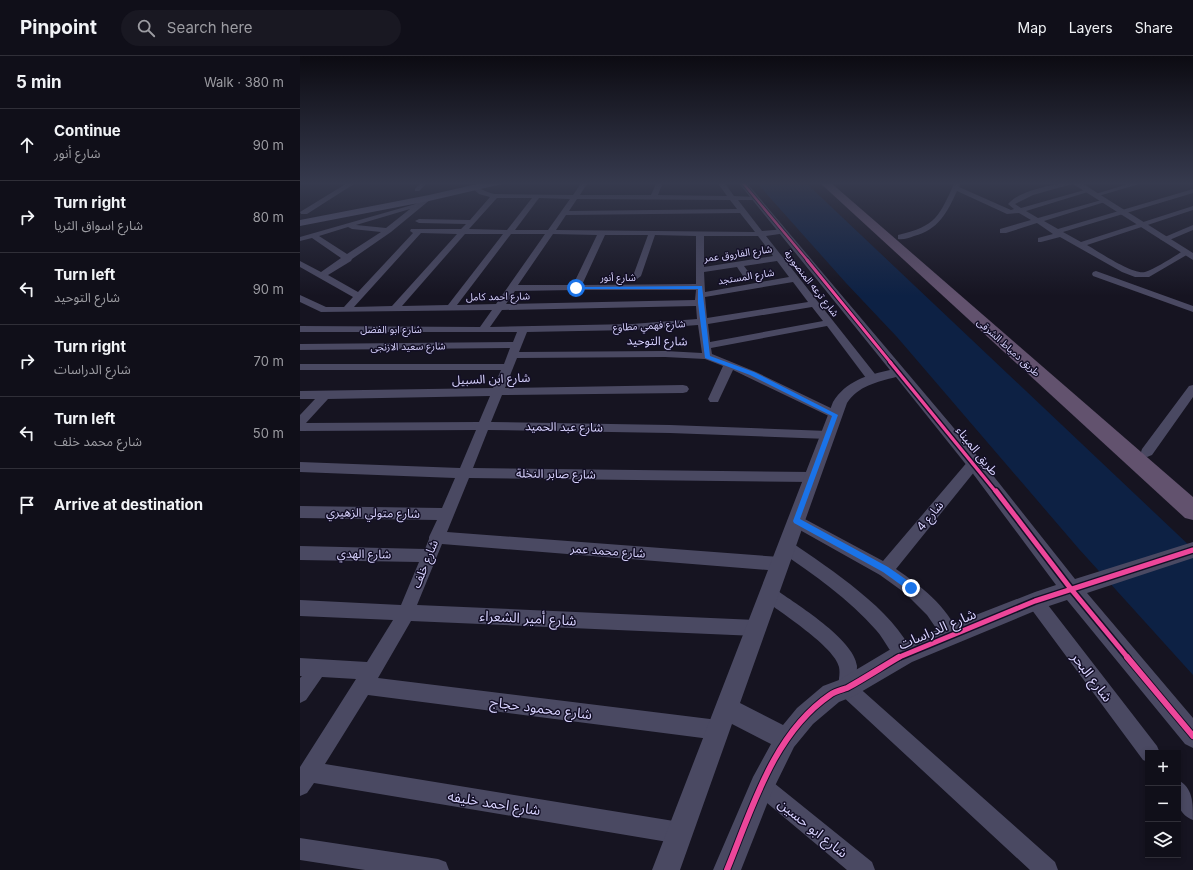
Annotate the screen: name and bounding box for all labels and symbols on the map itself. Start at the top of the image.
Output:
street label: شارع الفاروق عمر [702,242,773,266]
street label: شارع ترعه المنصورية [781,247,842,320]
street label: شارع المستجد [717,266,776,288]
street label: شارع أنور [599,271,636,285]
route start [567,279,585,297]
street label: شارع احمد كامل [466,289,530,305]
street label: طريق دمياط الشرقى [974,316,1043,379]
street label: شارع فهمي مطاوع [612,317,686,335]
street label: شارع ابو الفضل [360,323,422,337]
street label: شارع التوحيد [626,332,688,351]
street label: شارع سعيد الازنجى [370,339,446,355]
street label: شارع ابن السبيل [451,370,531,389]
street label: شارع عبد الحميد [525,418,603,437]
street label: طريق الميناء [952,423,1002,479]
street label: شارع صابر النخلة [516,465,596,484]
street label: شارع 4 [913,498,948,535]
street label: شارع متولي الزهيري [326,504,420,524]
street label: شارع خلف [408,538,443,591]
street label: شارع محمد عمر [569,540,646,563]
street label: شارع الهدي [337,546,391,564]
route end [902,579,920,597]
street label: شارع الدراسات [895,605,979,655]
street label: شارع أمير الشعراء [479,606,577,632]
street label: شارع البحر [1065,648,1116,707]
street label: شارع محمود حجاج [489,693,593,725]
street label: شارع احمد خليفه [446,787,542,821]
street label: شارع ابو حسين [773,794,851,863]

